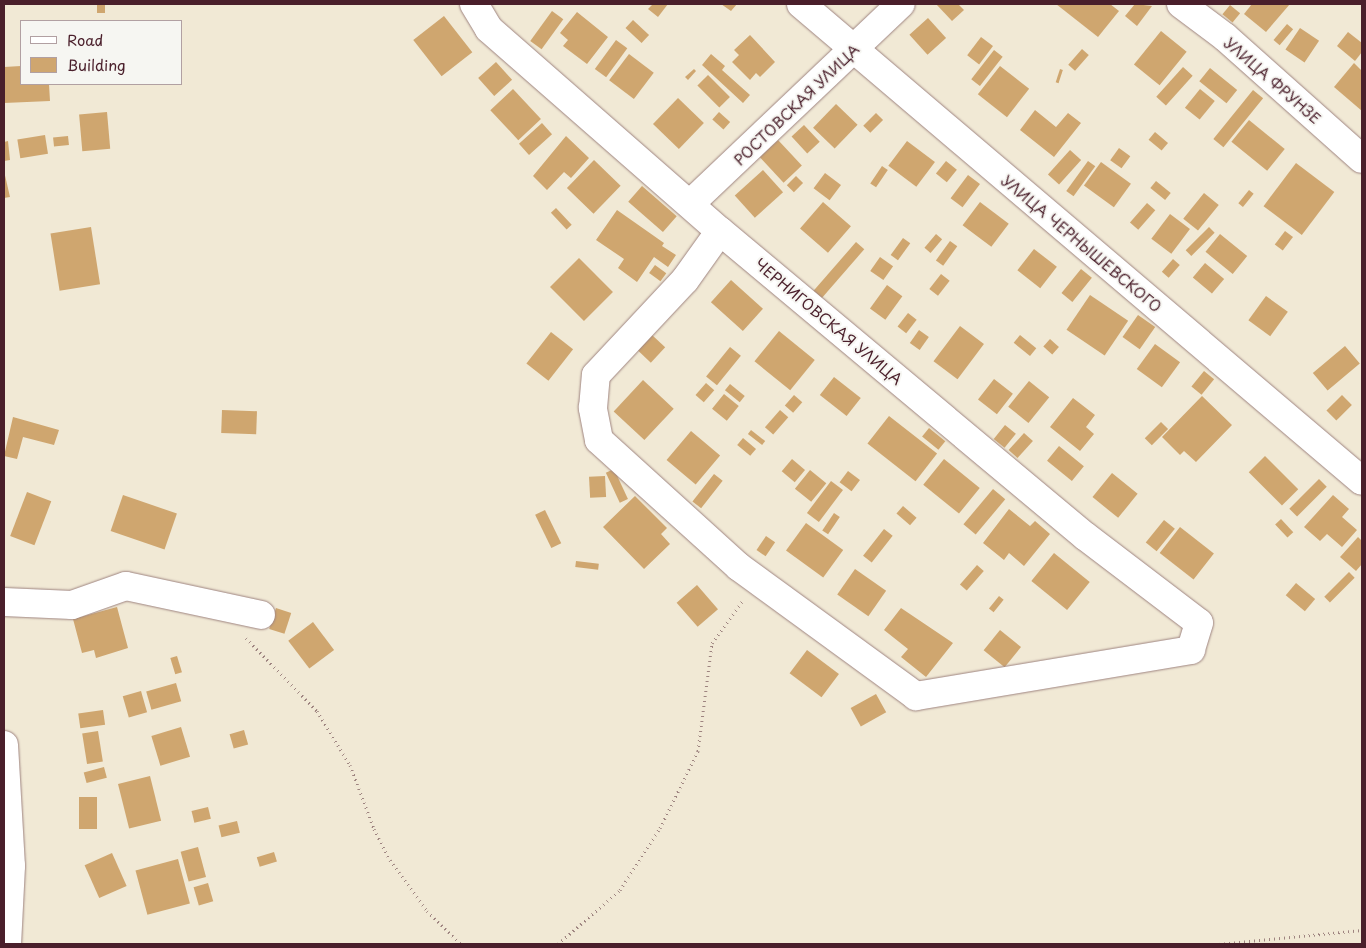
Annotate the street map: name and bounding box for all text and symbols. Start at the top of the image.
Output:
legend [20,20,182,85]
text: Road [67,28,103,51]
street label: УЛИЦА ФРУНЗЕ [1221,33,1325,127]
street label: РОСТОВСКАЯ УЛИЦА [730,40,862,168]
text: Building [67,53,126,76]
street label: УЛИЦА ЧЕРНЫШЕВСКОГО [998,171,1166,315]
street label: ЧЕРНИГОВСКАЯ УЛИЦА [752,254,906,388]

